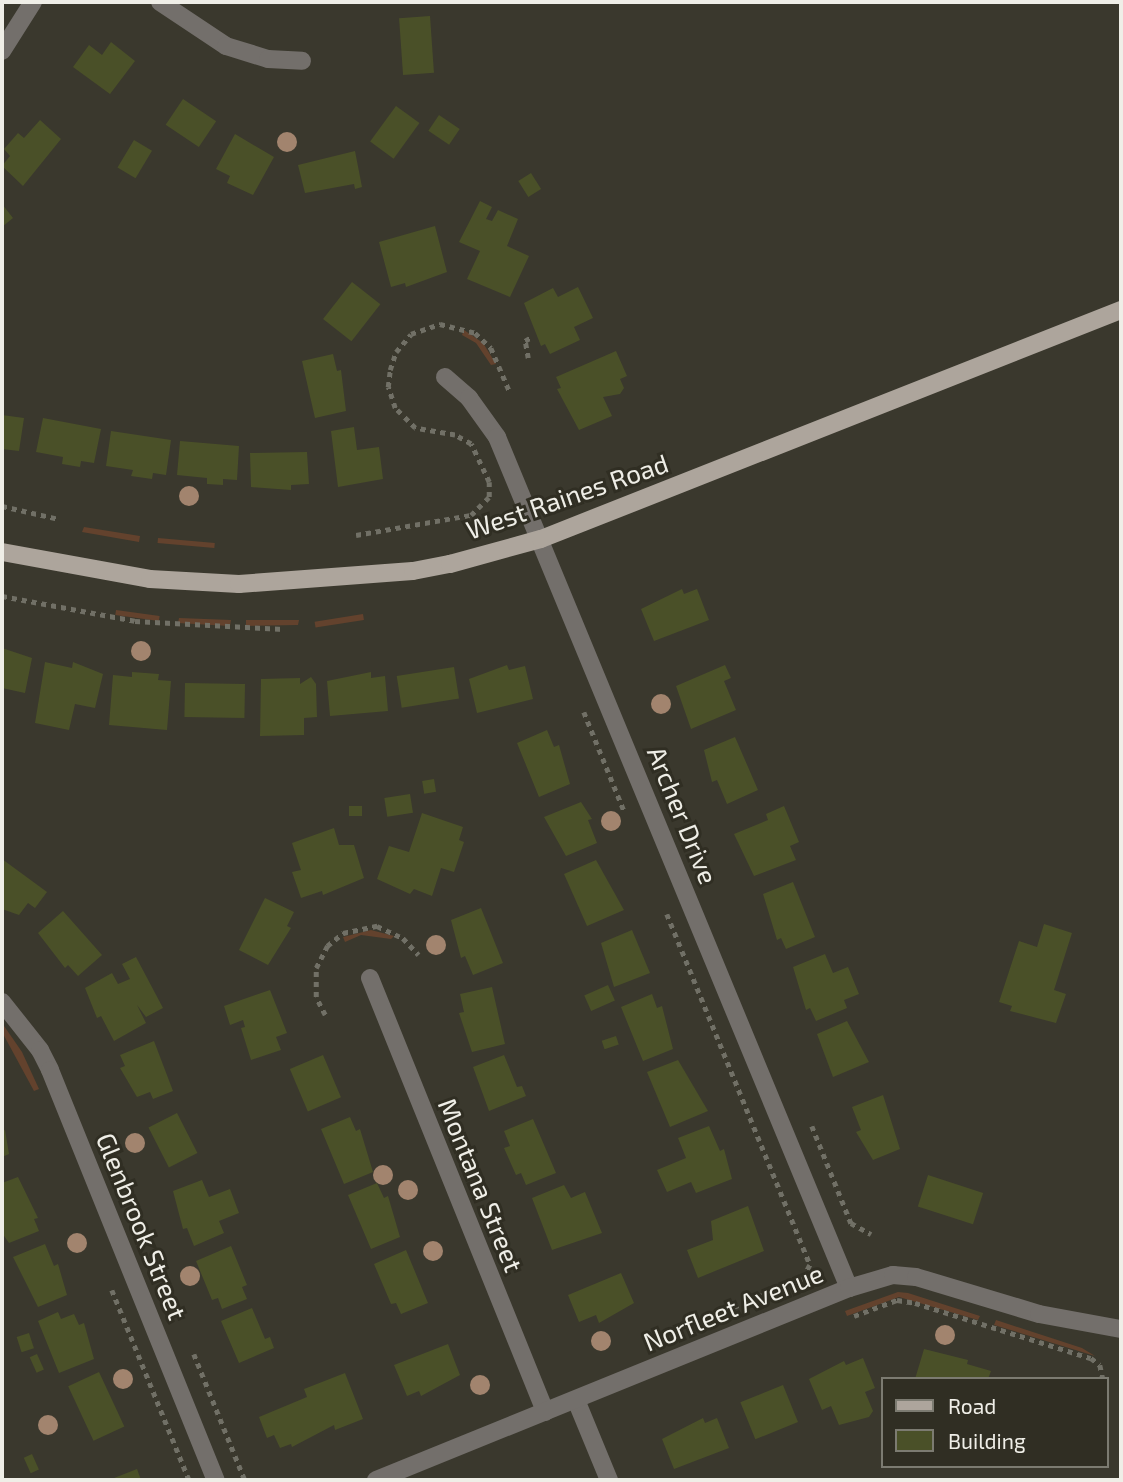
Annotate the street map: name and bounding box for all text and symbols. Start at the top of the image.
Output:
street label: West Raines Road [462,447,672,545]
street label: Archer Drive [641,741,725,889]
street label: Montana Street [432,1094,530,1276]
street label: Glenbrook Street [90,1128,194,1324]
street label: Norfleet Avenue [638,1257,828,1357]
legend [881,1377,1109,1468]
text: Road [948,1393,996,1418]
text: Building [948,1428,1026,1453]

